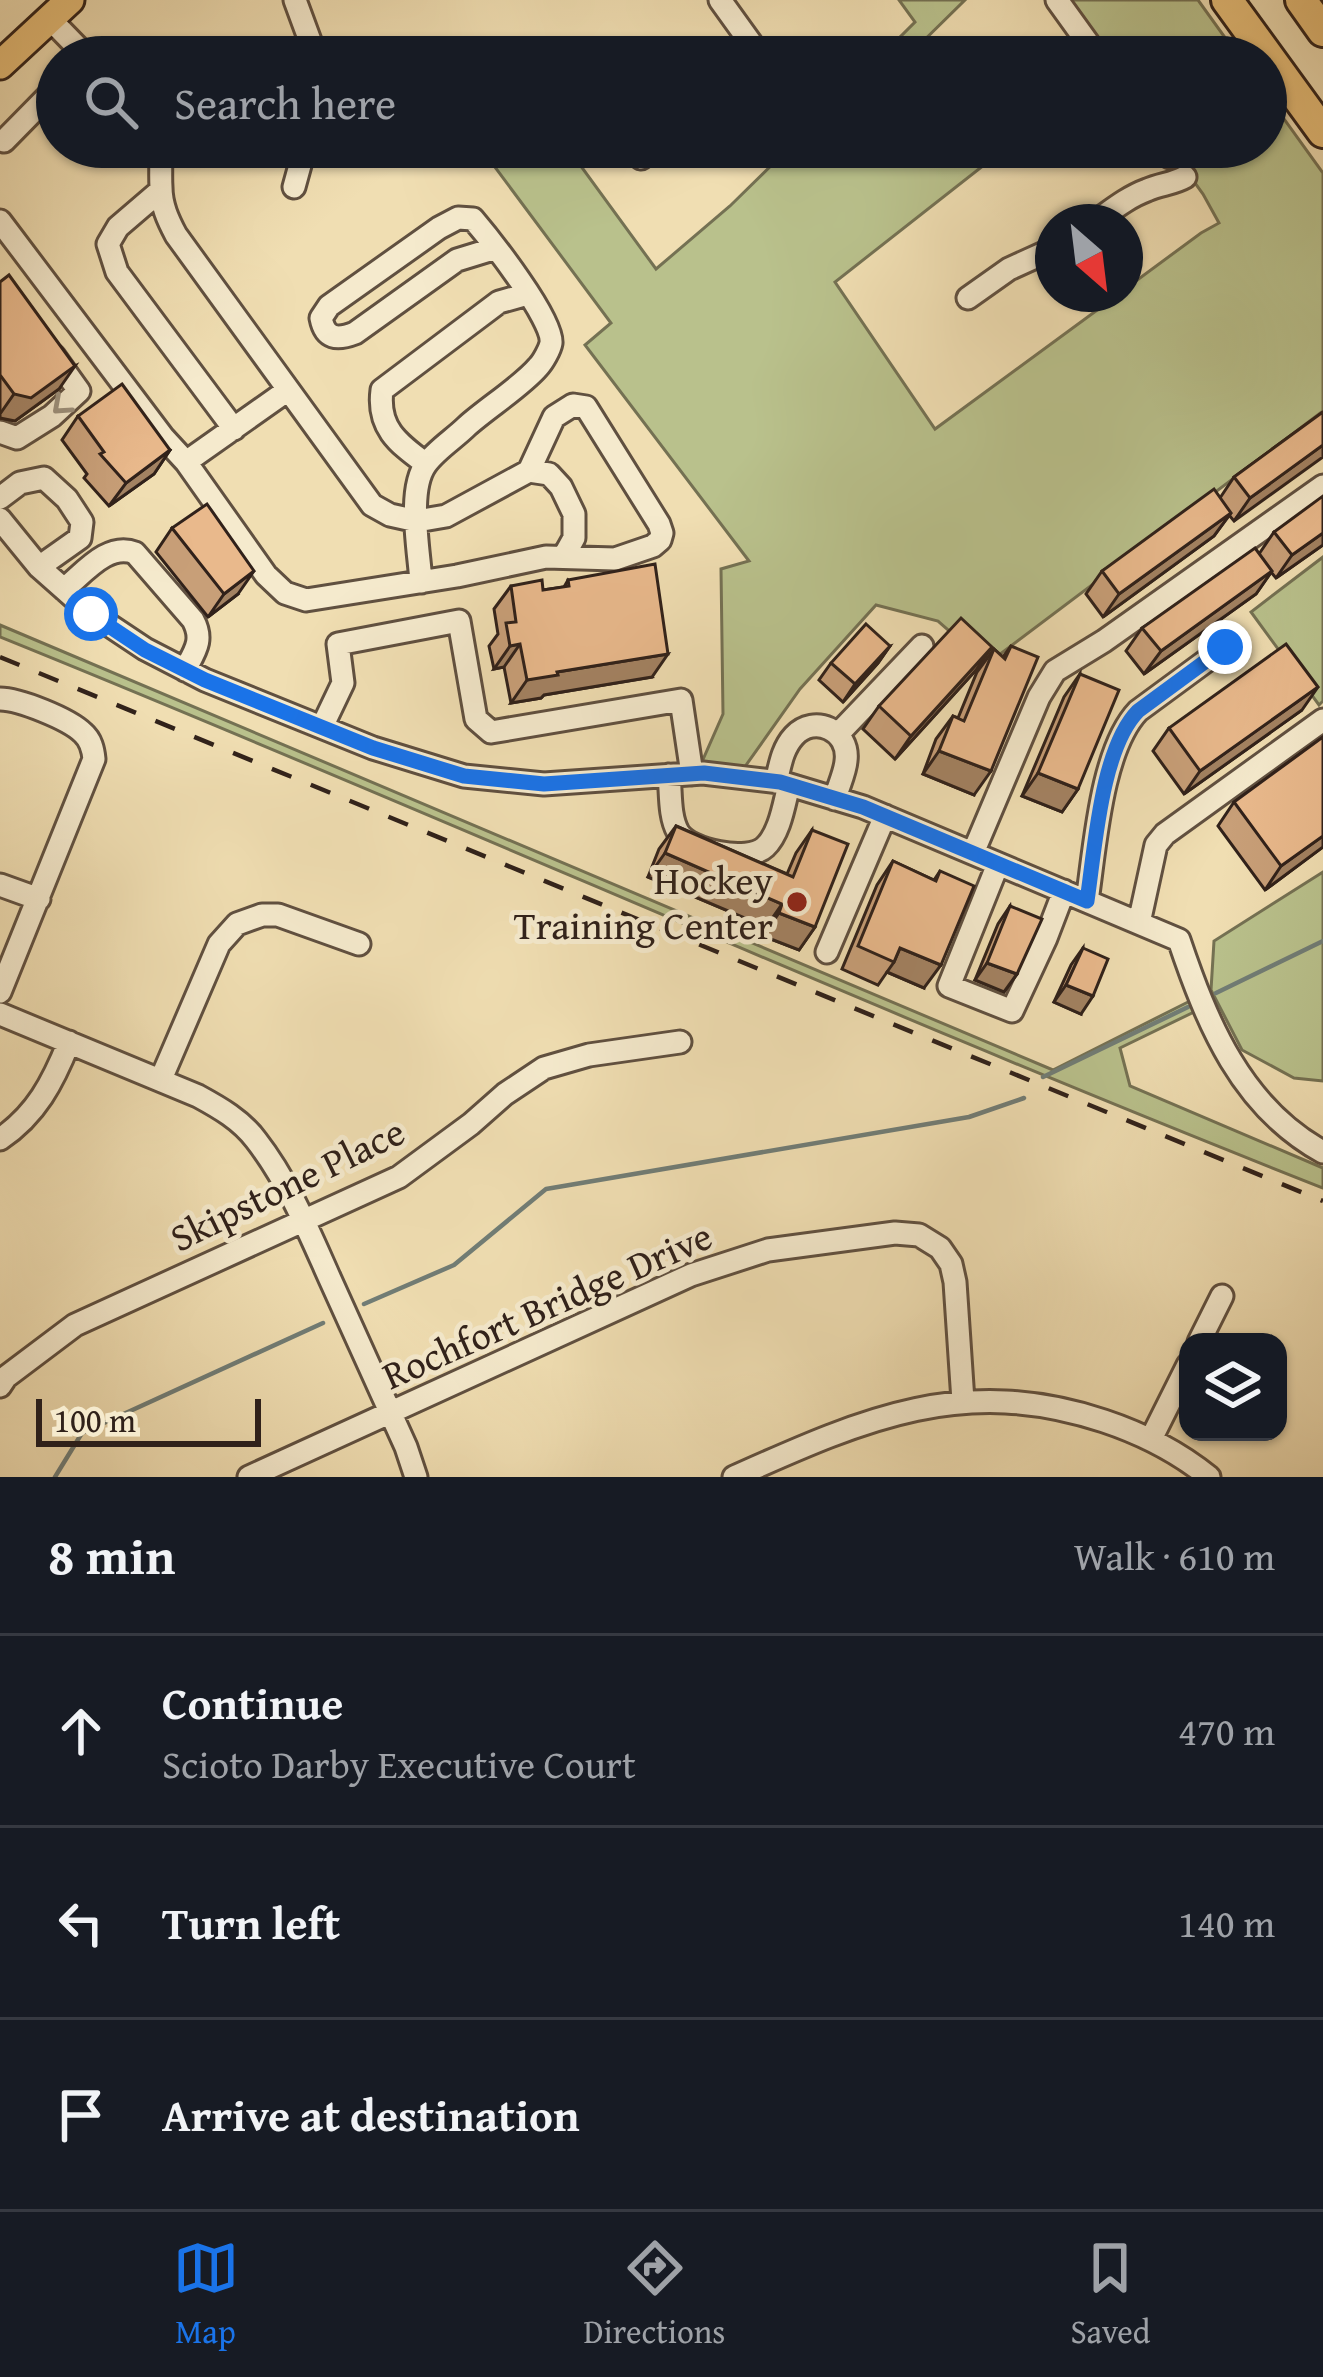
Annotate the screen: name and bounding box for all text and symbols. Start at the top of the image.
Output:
search box [36,36,1287,168]
icon: search [78,69,144,135]
text: Search here [174,70,396,135]
north arrow [1035,204,1143,312]
one-way arrow [53,392,75,414]
route start [64,587,118,641]
route end [1198,620,1252,674]
place label: Hockey Training Center [514,851,774,953]
marker: Hockey Training Center [784,889,810,915]
street label: Skipstone Place [160,1102,414,1265]
street label: Rochfort Bridge Drive [373,1206,721,1403]
map controls [1179,1333,1287,1441]
button: layers [1179,1333,1287,1441]
scale bar [36,1393,261,1446]
text: 100 m [54,1396,136,1444]
text: 8 min [48,1518,175,1593]
text: Walk · 610 m [1074,1527,1275,1584]
text: Continue [162,1670,343,1735]
icon: ahead [48,1698,114,1764]
text: 470 m [1178,1702,1275,1759]
text: Scioto Darby Executive Court [162,1735,636,1792]
icon: left [48,1890,114,1956]
text: Turn left [162,1890,340,1955]
text: 140 m [1178,1894,1275,1951]
icon: arrive [48,2082,114,2148]
text: Arrive at destination [162,2082,580,2147]
tab: Map [173,2235,239,2355]
tab: Directions [584,2235,725,2355]
tab: Saved [1071,2235,1150,2355]

